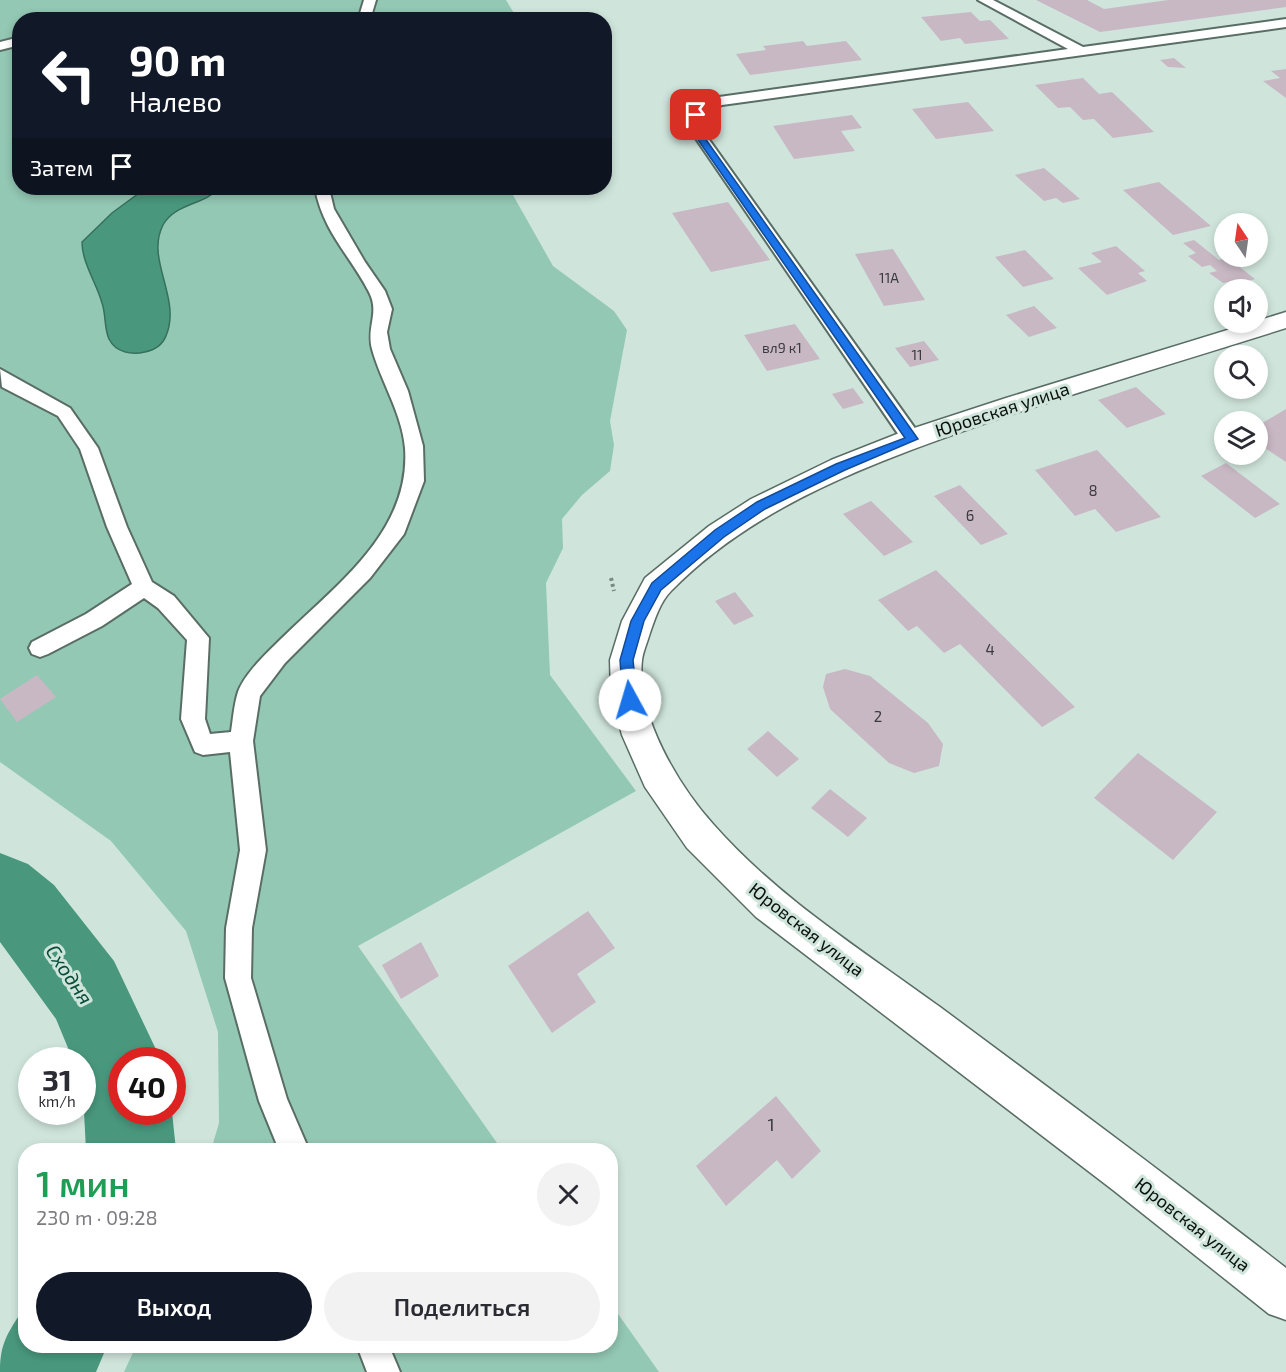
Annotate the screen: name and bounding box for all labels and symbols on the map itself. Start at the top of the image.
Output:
pin [670,89,721,140]
north arrow [1214,213,1268,267]
house number: 11А [879,269,899,286]
house number: вл9 к1 [762,339,802,356]
house number: 11 [911,346,923,363]
street label: Юровская улица [932,377,1072,441]
house number: 8 [1088,481,1098,499]
house number: 6 [966,506,974,524]
house number: 4 [985,640,995,658]
position arrow [598,668,662,732]
house number: 2 [874,707,882,725]
street label: Юровская улица [745,877,869,981]
water label: Сходня [41,940,99,1008]
speed limit sign: 40 [108,1047,186,1125]
house number: 1 [767,1113,775,1135]
street label: Юровская улица [1131,1172,1255,1276]

